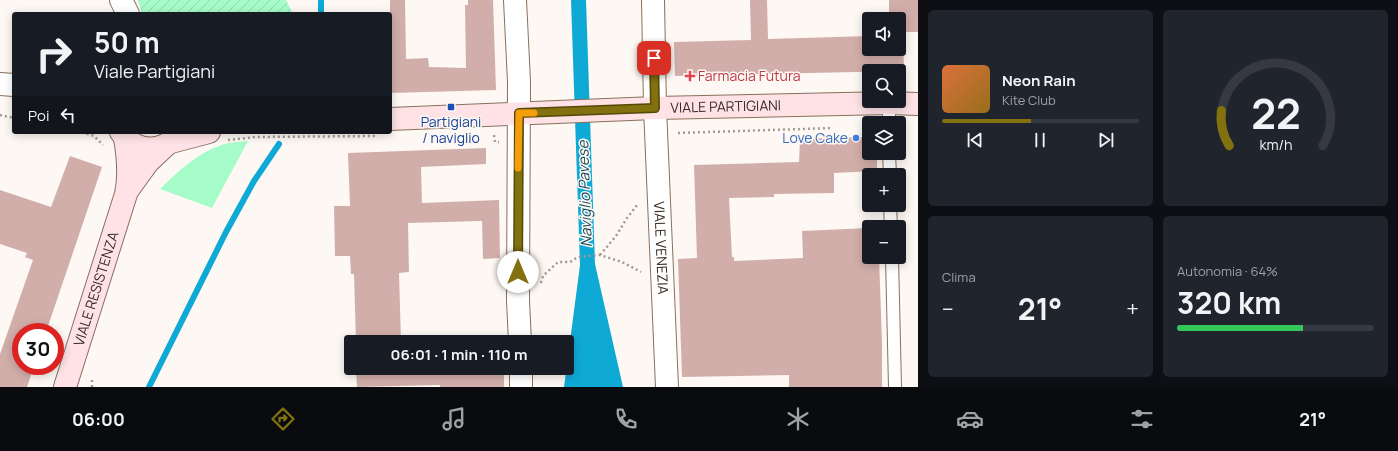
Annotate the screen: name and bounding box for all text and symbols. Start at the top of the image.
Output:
map controls [862,12,906,264]
button: sound [862,12,906,56]
text: 50 m [94,23,160,61]
icon: right [28,28,80,80]
pin [637,41,671,75]
icon: arrive [643,47,665,69]
text: Viale Partigiani [94,59,215,83]
button: search [862,64,906,108]
place label: Farmacia Futura [698,66,800,85]
text: Neon Rain [1002,70,1076,91]
marker: Farmacia Futura [685,71,695,81]
text: 22 [1251,85,1300,141]
text: Kite Club [1002,91,1056,109]
street label: VIALE PARTIGIANI [670,95,781,117]
marker: Partigiani / naviglio [446,102,456,112]
icon: left [57,104,79,126]
text: Poi [28,105,49,126]
place label: Partigiani / naviglio [421,112,481,147]
button: layers [862,116,906,160]
place label: Love Cake [782,128,848,147]
icon: previous [964,129,986,151]
icon: pause [1029,129,1051,151]
icon: next [1095,129,1117,151]
marker: Love Cake [851,133,861,143]
text: km/h [1259,135,1292,154]
water label: Naviglio Pavese [572,139,597,248]
button: + [862,168,906,212]
street label: VIALE VENEZIA [650,201,673,295]
button: − [862,220,906,264]
street label: VIALE RESISTENZA [69,229,123,348]
position arrow [497,251,539,293]
text: Autonomia · 64% [1177,262,1278,280]
text: Clima [942,268,976,286]
text: 320 km [1177,282,1281,323]
text: 21° [1018,288,1062,329]
text: − [942,294,954,324]
text: + [1126,294,1139,324]
speed limit sign: 30 [12,323,64,375]
text: 06:01 · 1 min · 110 m [391,344,527,365]
icon: directions [269,405,297,433]
icon: music [440,405,468,433]
icon: phone [612,405,640,433]
icon: climate [784,405,812,433]
icon: car [956,405,984,433]
icon: filters [1128,405,1156,433]
text: 06:00 [72,407,125,431]
text: 21° [1299,407,1326,431]

